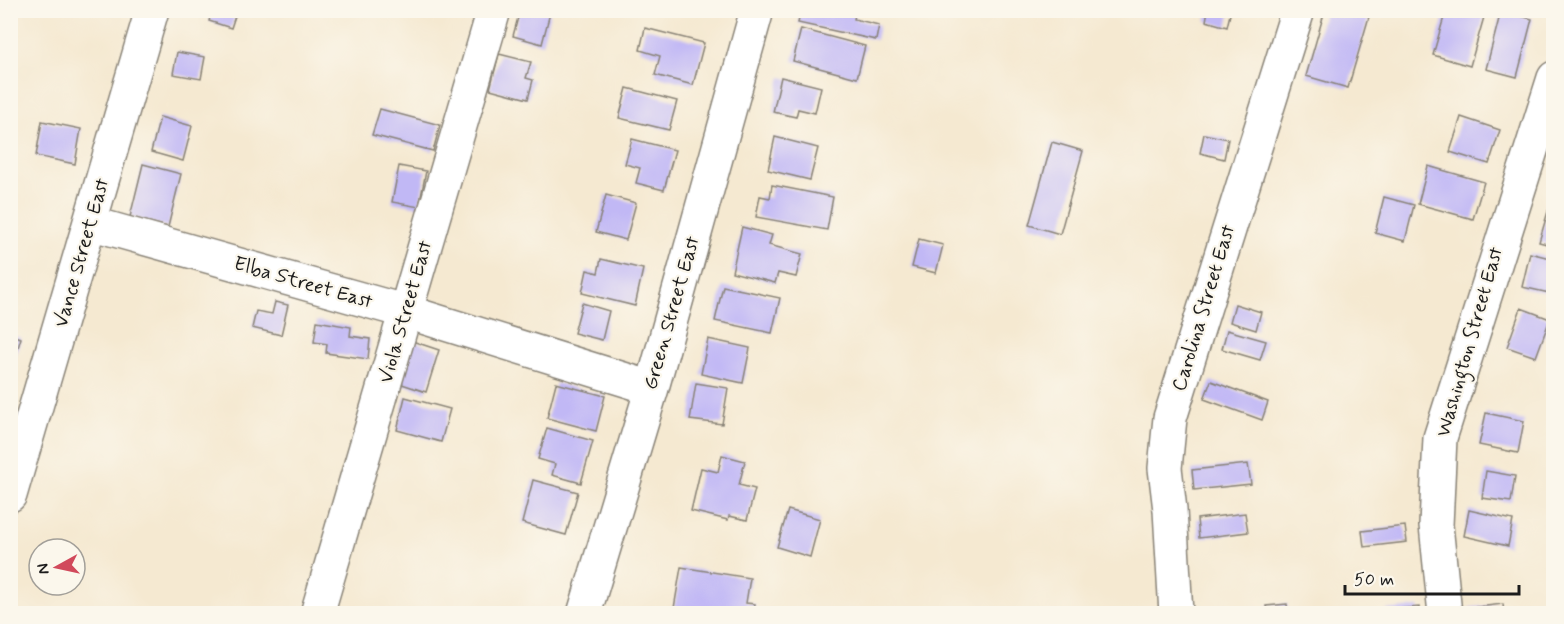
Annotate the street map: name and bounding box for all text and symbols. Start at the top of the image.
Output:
street label: Vance Street East [48,175,116,331]
street label: Carolina Street East [1166,221,1242,395]
street label: Green Street East [637,233,707,393]
street label: Viola Street East [373,237,439,386]
street label: Washington Street East [1430,244,1512,441]
street label: Elba Street East [231,250,376,316]
north arrow [27,537,87,597]
scale bar [1345,558,1519,596]
text: N [32,562,55,576]
text: 50 m [1354,568,1394,592]

